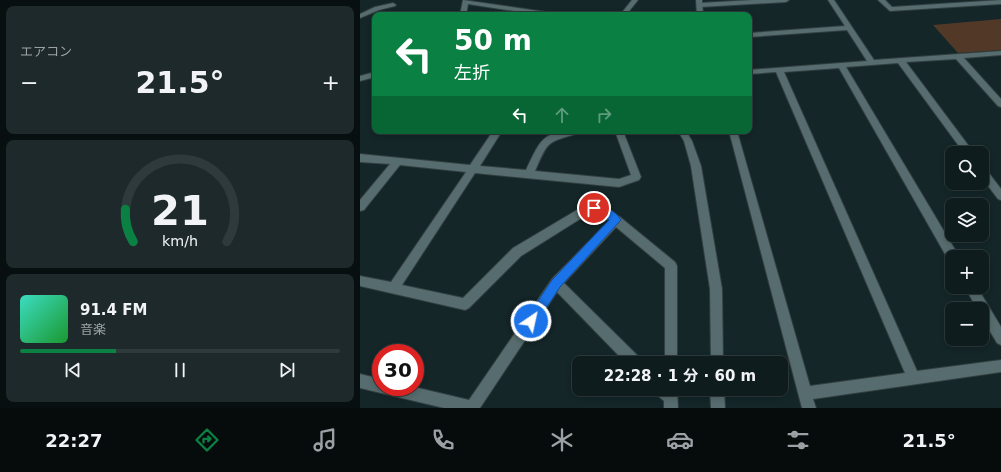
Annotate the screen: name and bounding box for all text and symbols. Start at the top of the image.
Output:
text: 50 m [454,24,532,57]
icon: left [388,28,440,80]
text: エアコン [20,44,72,59]
text: 左折 [454,62,490,83]
text: 21.5° [135,65,225,100]
text: − [20,70,38,95]
text: + [322,70,340,95]
icon: left [509,104,531,126]
icon: ahead [551,104,573,126]
icon: right [593,104,615,126]
map controls [945,146,989,346]
button: search [945,146,989,190]
text: 21 [151,186,209,235]
pin [577,191,611,225]
icon: arrive [583,197,605,219]
button: layers [945,198,989,242]
text: km/h [162,233,198,249]
button: + [945,250,989,294]
position arrow [510,300,552,342]
text: 91.4 FM [80,301,147,319]
button: − [945,302,989,346]
text: 音楽 [80,322,106,337]
speed limit sign: 30 [372,344,424,396]
icon: previous [62,359,84,381]
icon: pause [169,359,191,381]
icon: next [276,359,298,381]
text: 22:28 · 1 分 · 60 m [604,367,756,385]
icon: directions [193,426,221,454]
icon: music [311,426,339,454]
icon: phone [429,426,457,454]
icon: climate [548,426,576,454]
icon: car [666,426,694,454]
icon: filters [784,426,812,454]
text: 22:27 [45,430,102,451]
text: 21.5° [902,430,956,451]

